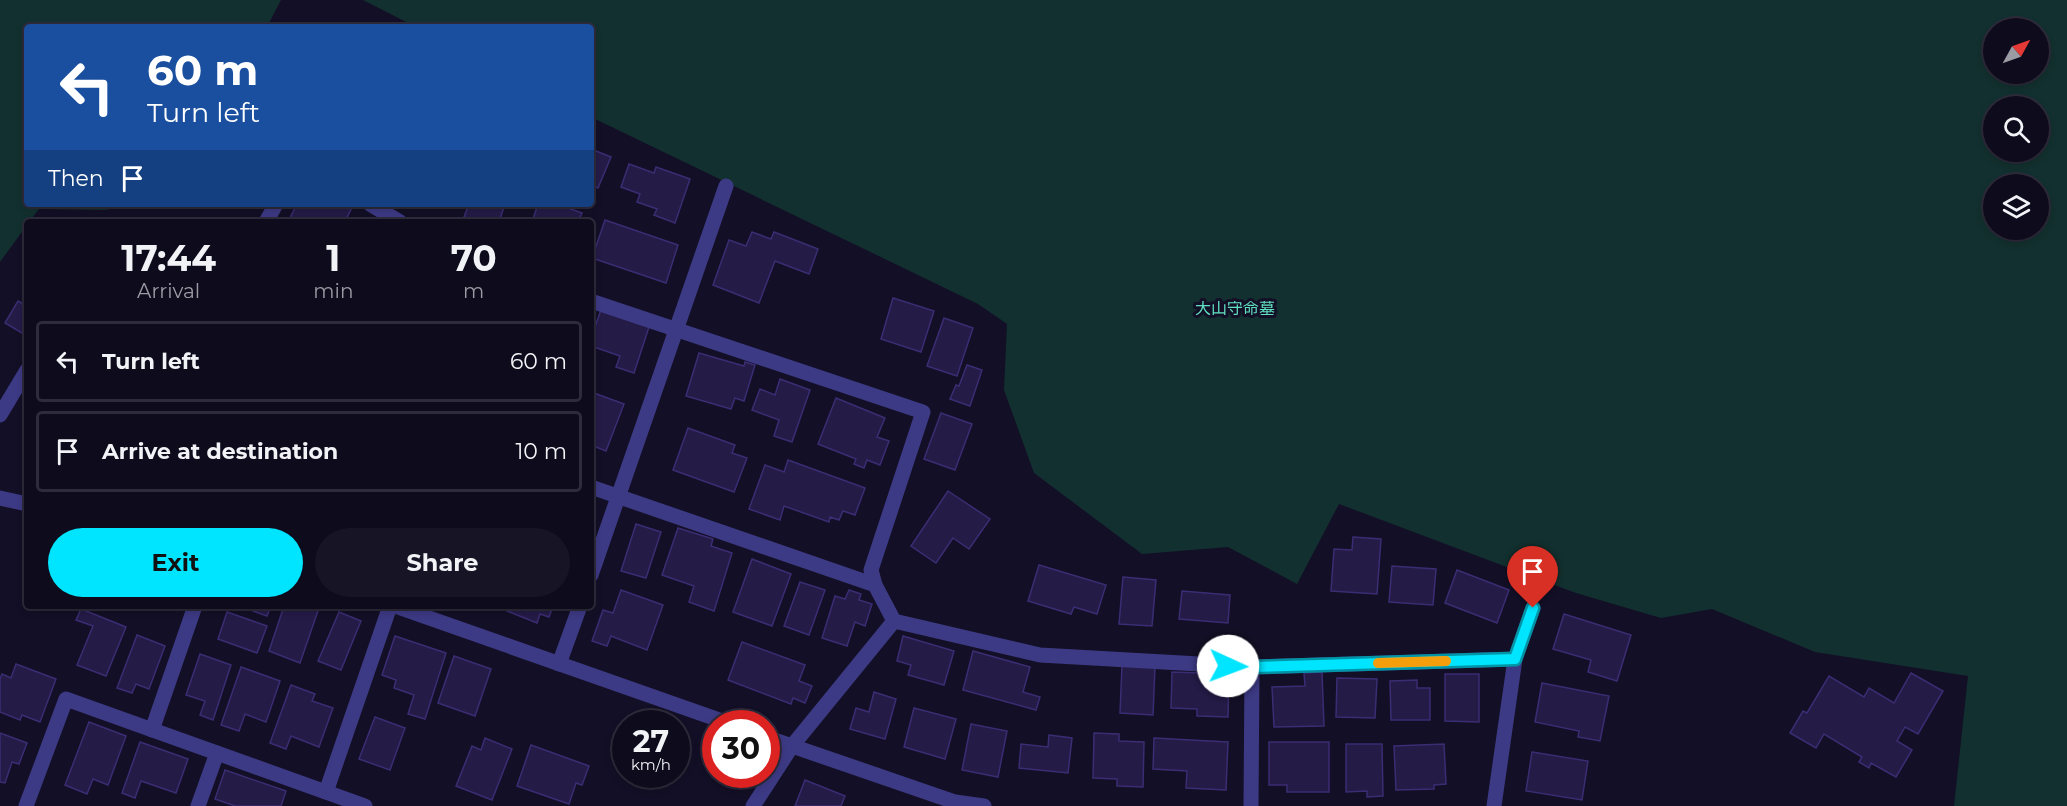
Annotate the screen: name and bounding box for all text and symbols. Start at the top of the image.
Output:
north arrow [1983,18,2049,84]
map controls [1983,18,2049,240]
text: 60 m [147,44,258,96]
icon: left [48,48,126,126]
text: Turn left [147,96,260,129]
button: search [1983,96,2049,162]
icon: arrive [116,162,149,195]
text: Then [48,165,104,192]
button: layers [1983,174,2049,240]
text: 17:44 [121,236,216,280]
text: 1 [326,236,340,280]
text: 70 [451,236,497,280]
text: Arrival [137,279,200,303]
text: min [313,279,353,303]
text: m [463,279,484,303]
park label: 大山守命墓 [1195,299,1275,318]
icon: left [51,345,84,378]
text: Turn left [102,348,200,375]
text: 60 m [510,348,567,375]
icon: arrive [51,435,84,468]
text: Arrive at destination [102,438,338,465]
text: 10 m [515,438,567,465]
button: Exit [48,528,303,597]
button: Share [315,528,570,597]
pin [1507,546,1558,608]
icon: arrive [1516,555,1549,588]
position arrow [1196,634,1260,698]
speed limit sign: 30 [702,710,780,788]
text: 27 [633,723,669,760]
text: km/h [631,755,671,774]

